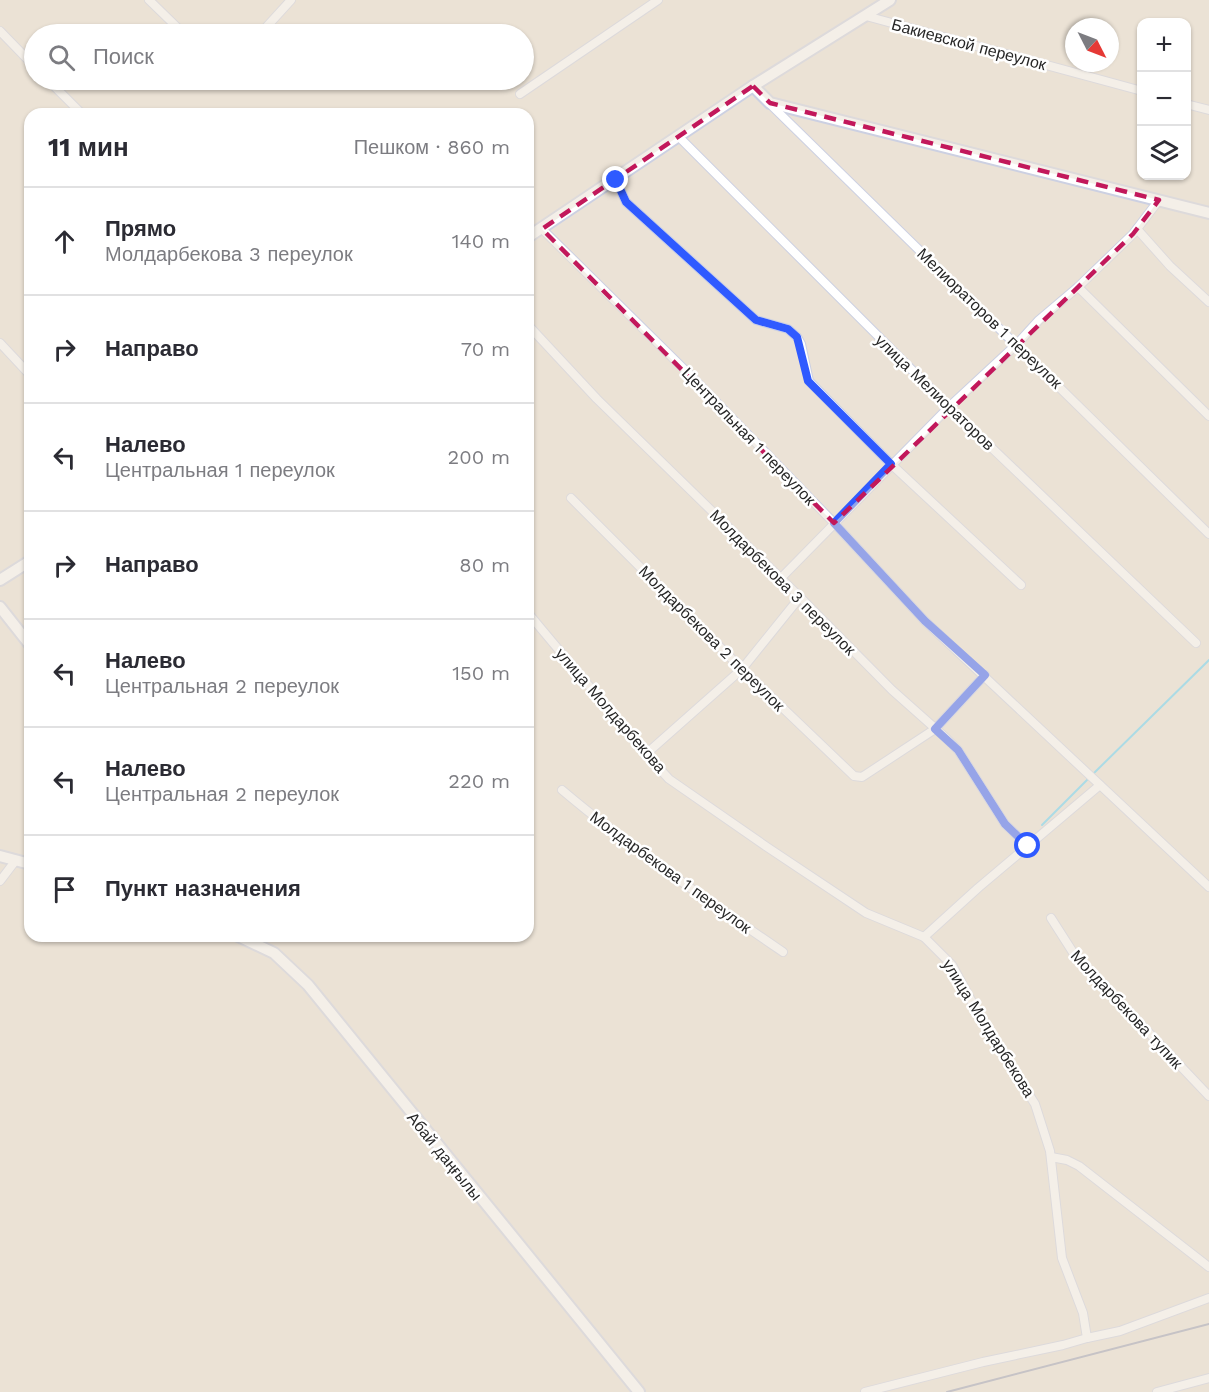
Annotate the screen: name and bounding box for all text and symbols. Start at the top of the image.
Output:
street label: Бакиевской переулок [889,15,1049,75]
north arrow [1065,18,1119,72]
map controls [1137,18,1191,180]
button: + [1137,18,1191,72]
search box [24,24,534,90]
icon: search [45,41,78,74]
text: Поиск [93,44,154,69]
button: − [1137,72,1191,126]
button: layers [1137,126,1191,180]
text: 11 мин [48,132,129,162]
text: Пешком · 860 m [354,135,510,159]
route end [602,166,628,192]
text: Прямо [105,216,176,241]
icon: ahead [48,225,81,258]
text: 140 m [452,229,510,253]
text: Молдарбекова 3 переулок [105,242,353,266]
street label: Мелиораторов 1 переулок [913,244,1067,393]
street label: улица Мелиораторов [871,331,998,454]
icon: right [48,333,81,366]
text: Направо [105,336,199,361]
text: 70 m [461,337,510,361]
street label: Центральная 1 переулок [678,364,820,510]
text: Налево [105,432,186,457]
icon: left [48,441,81,474]
text: 200 m [448,445,510,469]
text: Центральная 1 переулок [105,458,335,482]
street label: Молдарбекова 3 переулок [706,506,860,660]
icon: right [48,549,81,582]
text: Направо [105,552,199,577]
text: 80 m [459,553,510,577]
street label: Молдарбекова 2 переулок [635,562,789,716]
street label: улица Молдарбекова [551,644,670,777]
text: Налево [105,648,186,673]
icon: left [48,657,81,690]
text: 150 m [452,661,510,685]
text: Центральная 2 переулок [105,674,339,698]
text: Налево [105,756,186,781]
icon: left [48,765,81,798]
text: 220 m [448,769,510,793]
text: Центральная 2 переулок [105,782,339,806]
street label: Молдарбекова 1 переулок [586,807,756,938]
route start [1014,832,1040,858]
icon: arrive [48,873,81,906]
text: Пункт назначения [105,876,301,901]
street label: Молдарбекова тупик [1067,946,1187,1073]
street label: улица Молдарбекова [938,956,1039,1101]
street label: Абай даңғылы [403,1108,486,1204]

